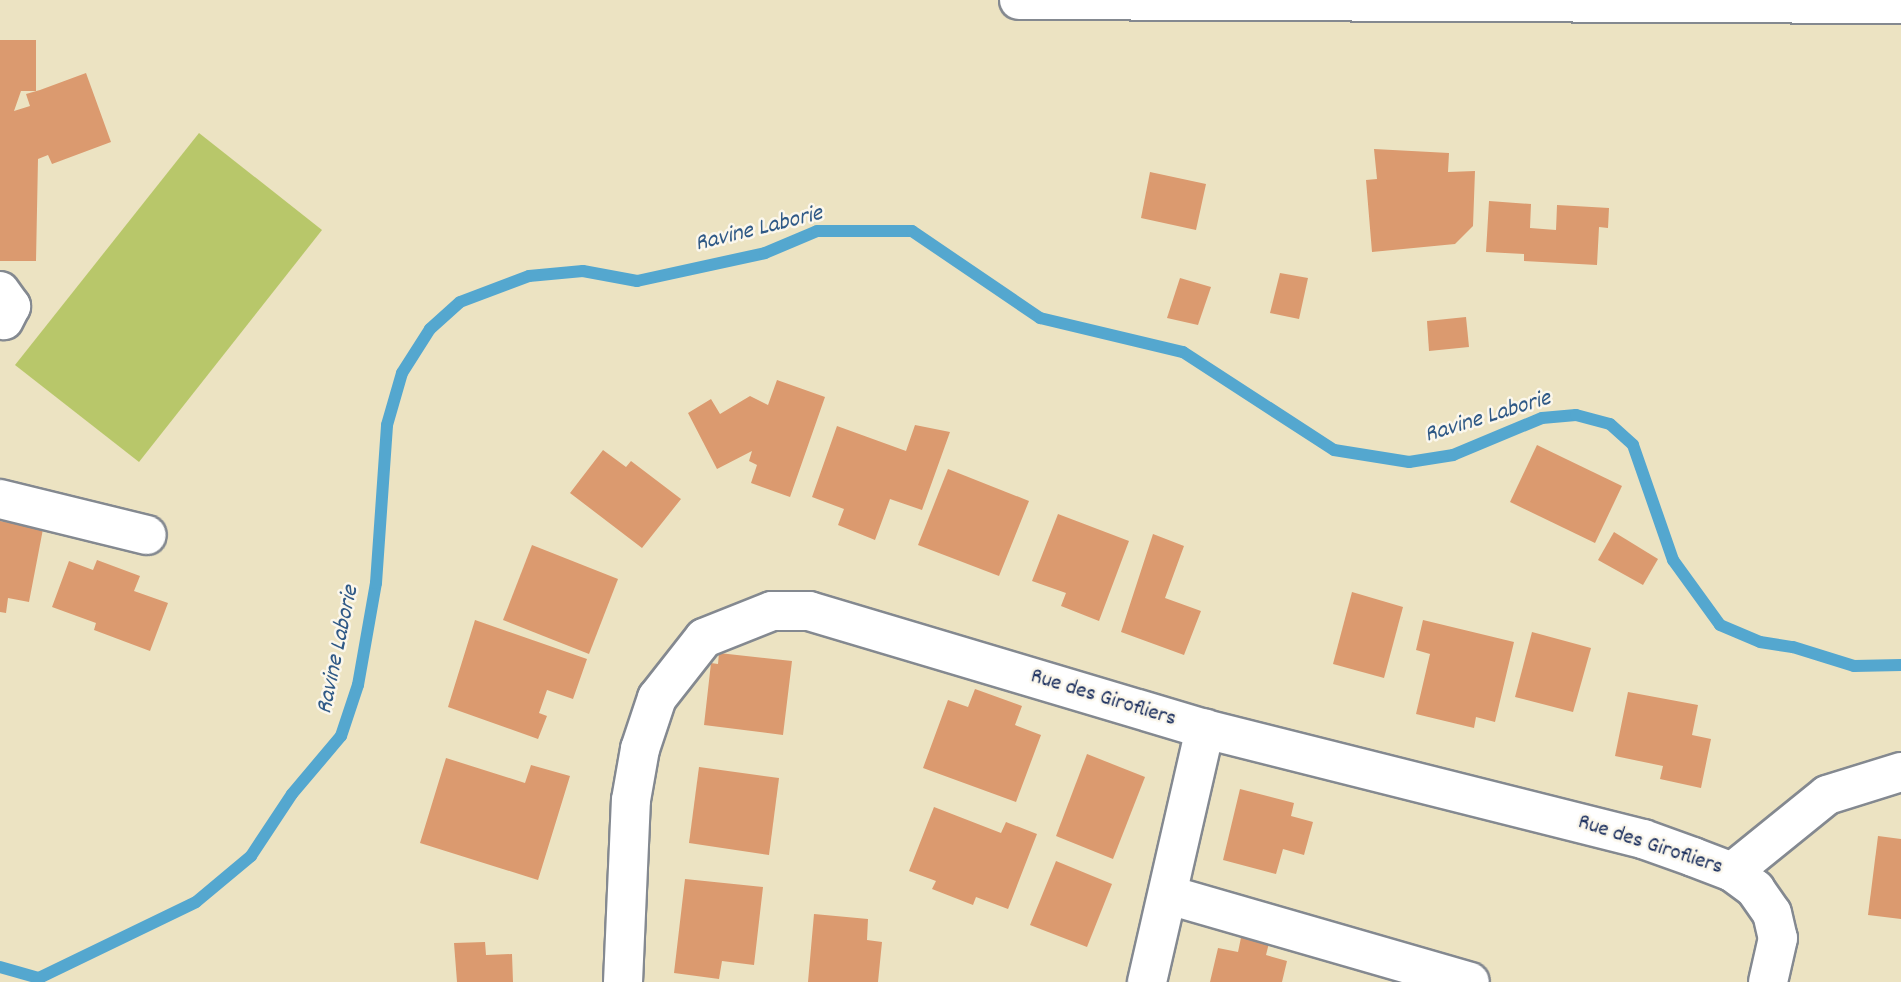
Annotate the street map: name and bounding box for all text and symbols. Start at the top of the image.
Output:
water label: Ravine Laborie [692,200,826,260]
water label: Ravine Laborie [1421,385,1555,451]
water label: Ravine Laborie [311,583,367,717]
street label: Rue des Girofliers [1027,664,1179,734]
street label: Rue des Girofliers [1574,810,1726,882]

